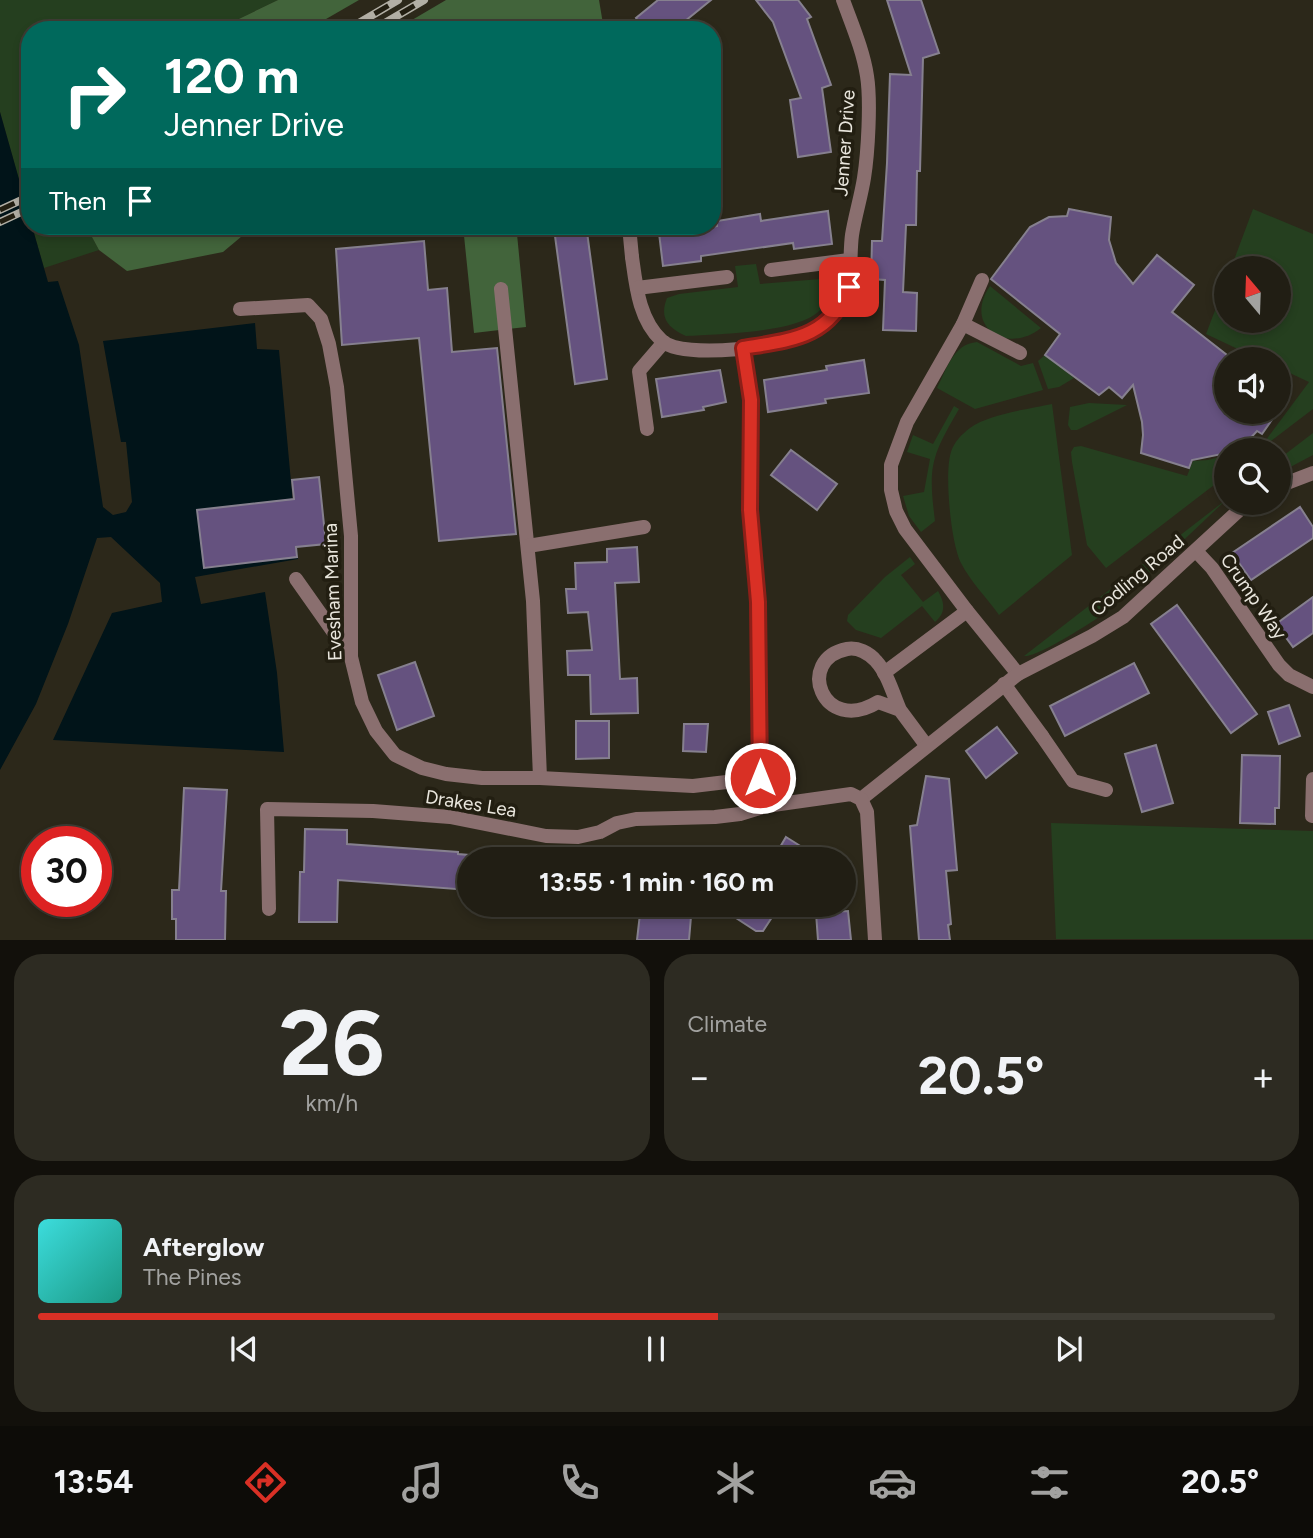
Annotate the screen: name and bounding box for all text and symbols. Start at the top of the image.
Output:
text: 120 m [164,46,299,105]
icon: right [49,49,140,140]
street label: Jenner Drive [829,89,860,197]
text: Jenner Drive [164,106,344,144]
icon: arrive [121,182,159,220]
text: Then [49,185,107,217]
north arrow [1214,256,1292,332]
map controls [1214,256,1291,515]
pin [819,257,879,317]
icon: arrive [830,268,868,306]
button: sound [1214,347,1291,424]
button: search [1214,438,1291,515]
street label: Evesham Marina [319,523,346,661]
street label: Codling Road [1086,530,1189,621]
street label: Crump Way [1216,549,1292,644]
position arrow [723,741,797,815]
street label: Drakes Lea [424,785,518,822]
speed limit sign: 30 [21,826,112,917]
text: 13:55 · 1 min · 160 m [539,866,774,898]
text: 26 [279,989,384,1098]
text: Climate [688,1010,767,1038]
text: 20.5° [918,1045,1045,1107]
text: − [688,1054,711,1100]
text: + [1251,1054,1275,1100]
text: km/h [305,1089,358,1117]
text: Afterglow [143,1231,265,1263]
text: The Pines [143,1263,242,1291]
icon: previous [225,1330,263,1368]
icon: pause [637,1330,675,1368]
icon: next [1050,1330,1088,1368]
icon: directions [241,1458,290,1507]
icon: music [398,1458,447,1507]
icon: phone [555,1458,604,1507]
icon: climate [711,1458,760,1507]
icon: car [868,1458,917,1507]
icon: filters [1025,1458,1074,1507]
text: 13:54 [54,1463,134,1501]
text: 20.5° [1181,1463,1259,1501]

